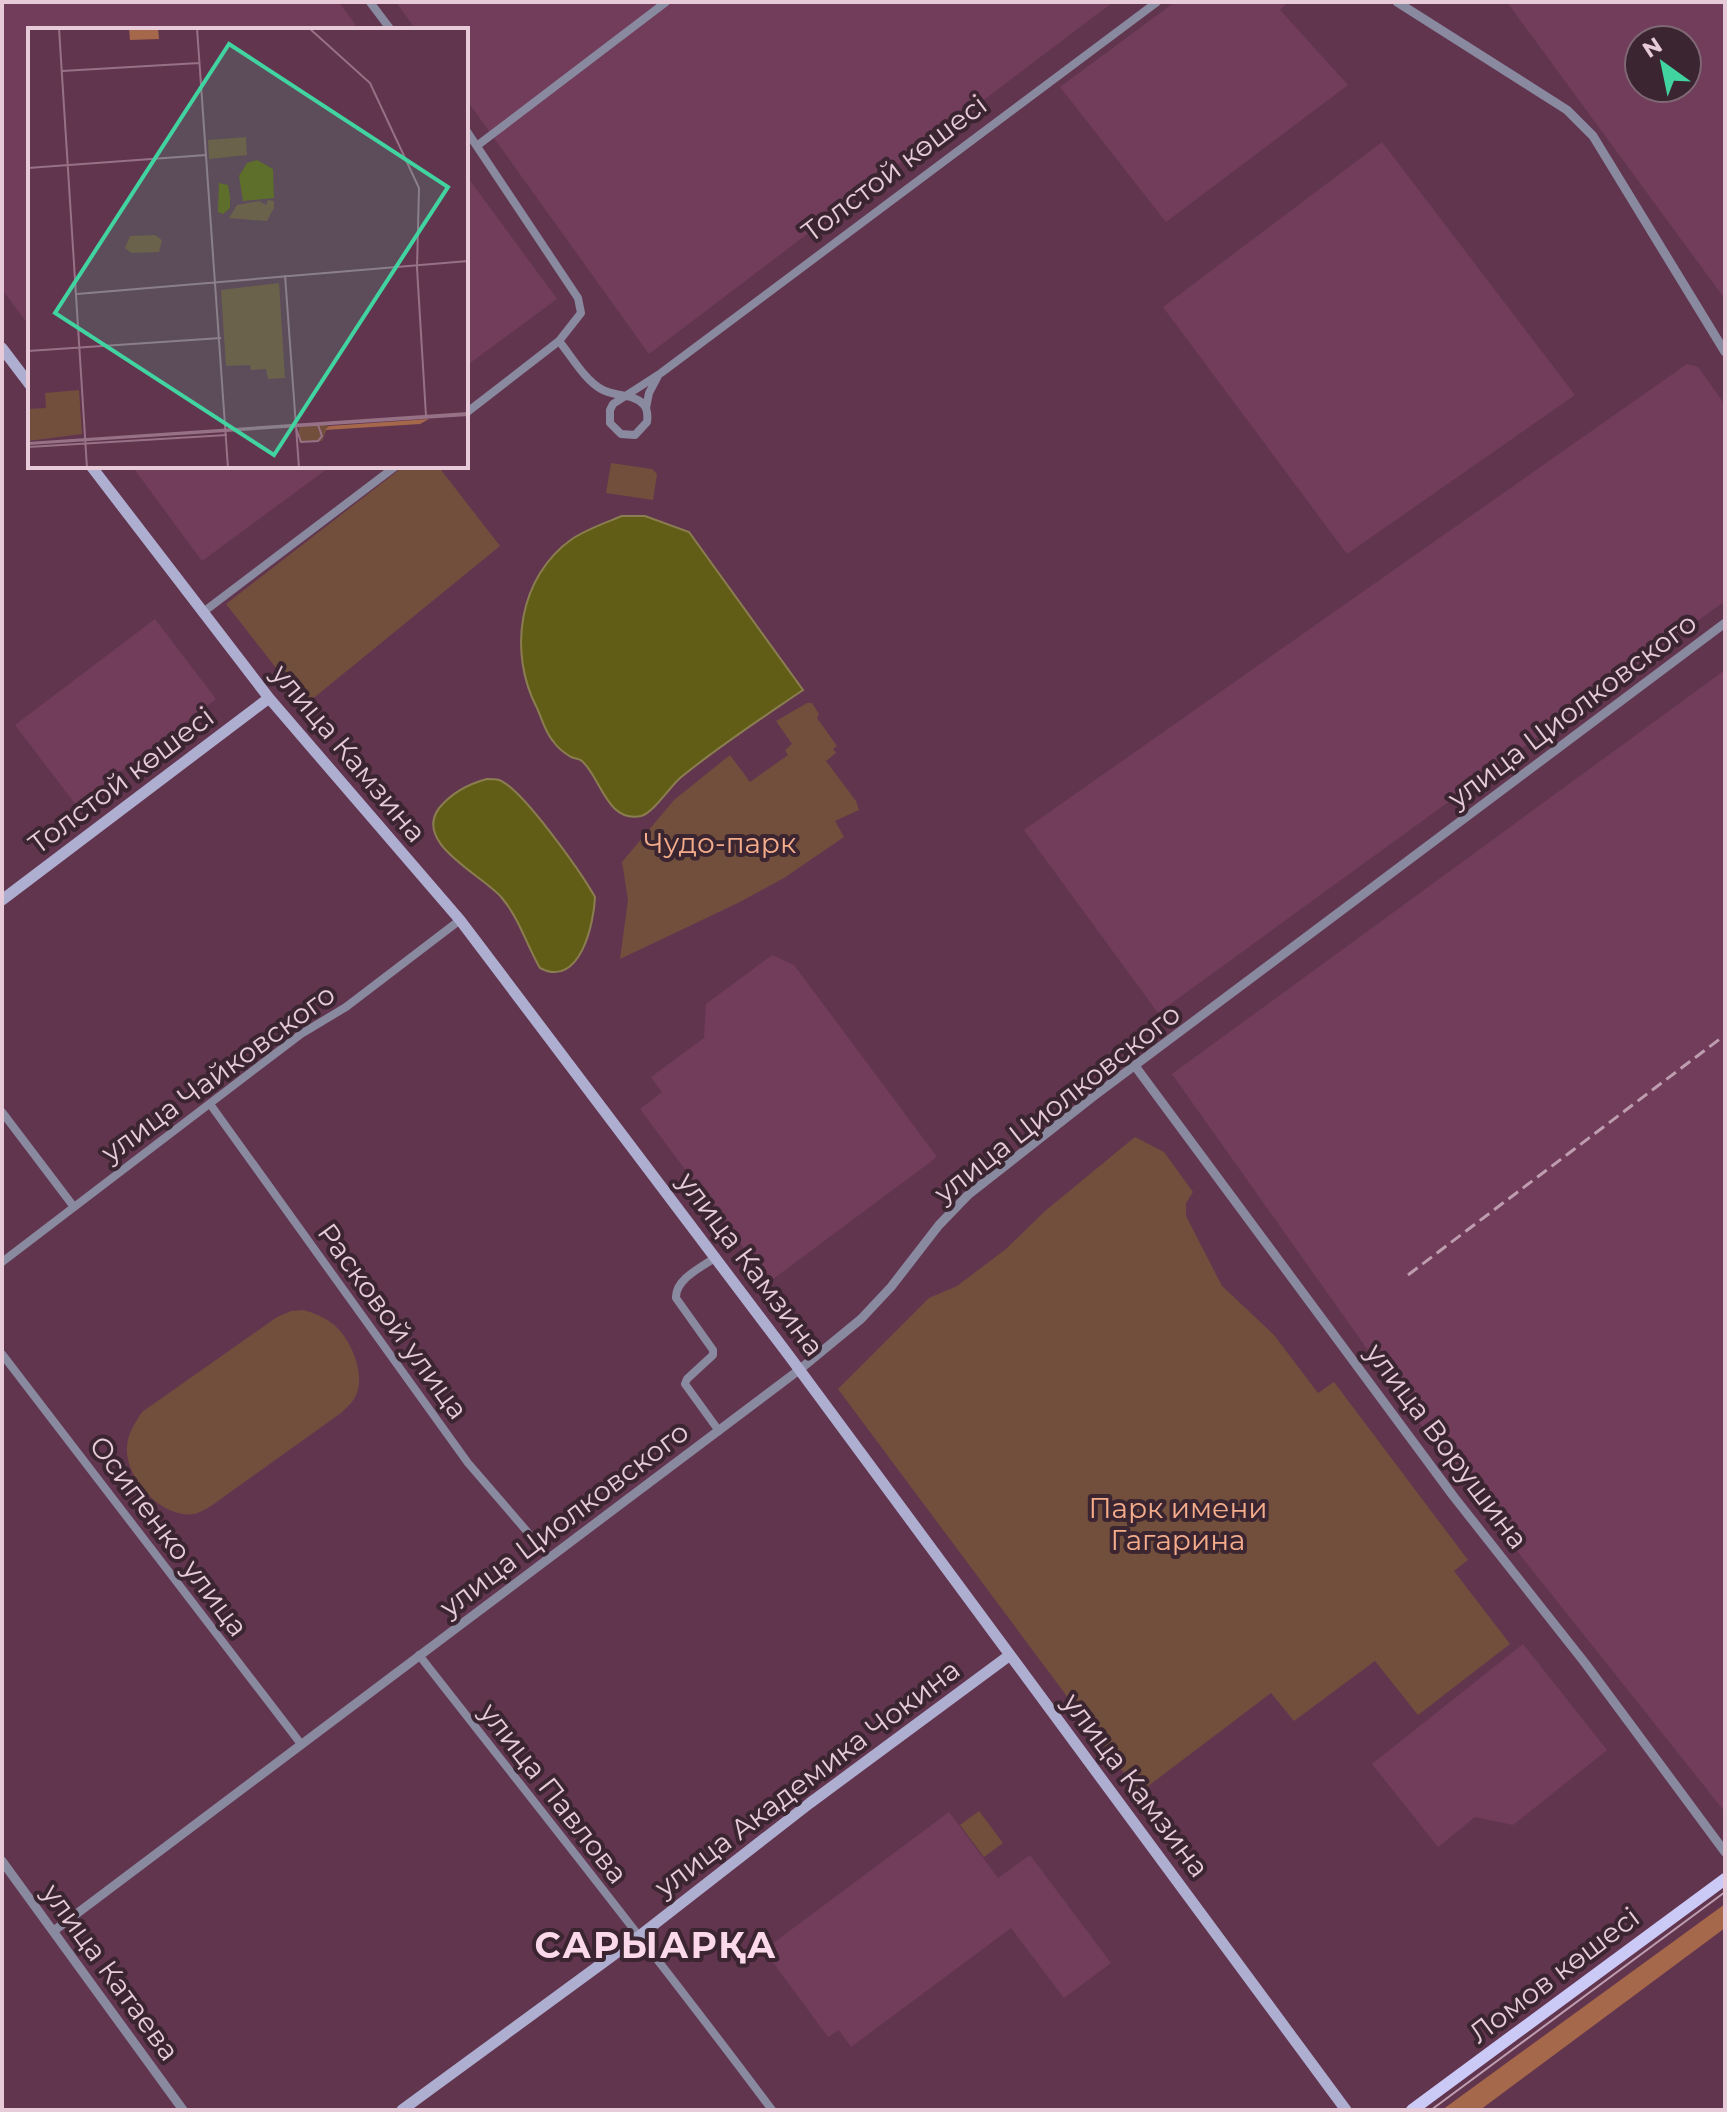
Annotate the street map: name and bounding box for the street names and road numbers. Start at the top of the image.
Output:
street label: Толстой көшесі [795,87,993,249]
street label: улица Циолковского [1440,605,1703,815]
street label: улица Камзина [264,656,433,849]
street label: Толстой көшесі [22,699,220,861]
street label: улица Чайковского [94,977,342,1170]
street label: улица Циолковского [926,996,1187,1210]
street label: улица Камзина [670,1164,831,1363]
street label: Расковой улица [310,1216,476,1426]
street label: улица Ворушина [1358,1336,1535,1555]
street label: улица Циолковского [432,1414,695,1624]
street label: Осипенко улица [83,1429,255,1643]
street label: улица Академика Чокина [647,1652,966,1904]
street label: улица Камзина [1055,1685,1216,1884]
street label: улица Павлова [472,1695,635,1890]
street label: улица Катаева [35,1876,187,2067]
street label: Ломов көшесі [1462,1900,1646,2050]

